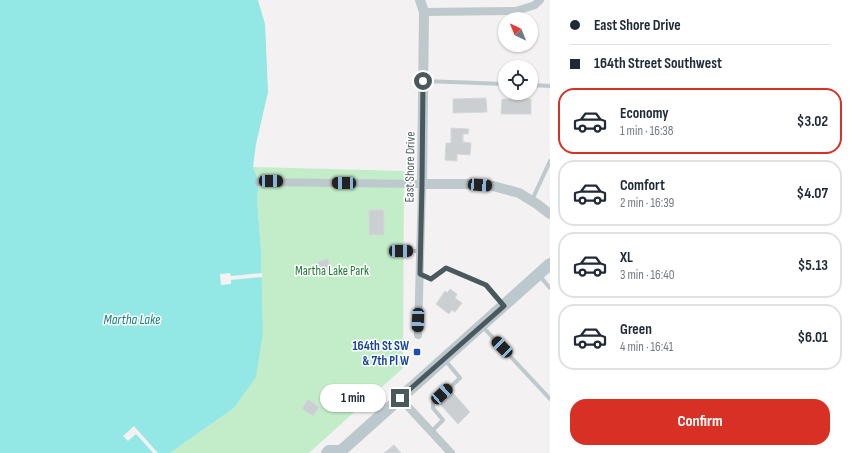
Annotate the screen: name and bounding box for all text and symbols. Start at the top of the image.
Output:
north arrow [498,12,538,52]
map controls [498,12,538,100]
text: East Shore Drive [594,16,681,35]
text: 164th Street Southwest [594,54,722,73]
button: locate [498,60,538,100]
route start [414,72,432,90]
icon: car [572,103,608,139]
text: Economy [620,104,669,123]
text: $3.02 [797,112,828,131]
text: 1 min · 16:38 [620,123,674,139]
street label: East Shore Drive [401,131,419,203]
car [259,175,283,187]
icon: car [572,175,608,211]
text: Comfort [620,176,665,195]
car [332,177,356,189]
car [468,178,492,192]
text: $4.07 [797,184,828,203]
text: 2 min · 16:39 [620,195,674,211]
car [389,245,413,257]
icon: car [572,247,608,283]
text: XL [620,248,633,267]
text: $5.13 [798,256,828,275]
park label: Martha Lake Park [295,263,369,279]
text: 3 min · 16:40 [620,267,675,283]
car [412,308,424,332]
water label: Martha Lake [104,311,161,328]
icon: car [572,319,608,355]
text: Green [620,320,652,339]
text: $6.01 [797,328,828,347]
car [489,334,515,360]
place label: 164th St SW & 7th Pl W [352,338,409,369]
text: 4 min · 16:41 [620,339,673,355]
marker: 164th St SW & 7th Pl W [412,347,422,357]
car [429,382,455,406]
callout: 1 min [320,384,386,412]
route end [391,389,409,407]
text: 1 min [341,390,365,406]
button: Confirm [570,399,830,445]

